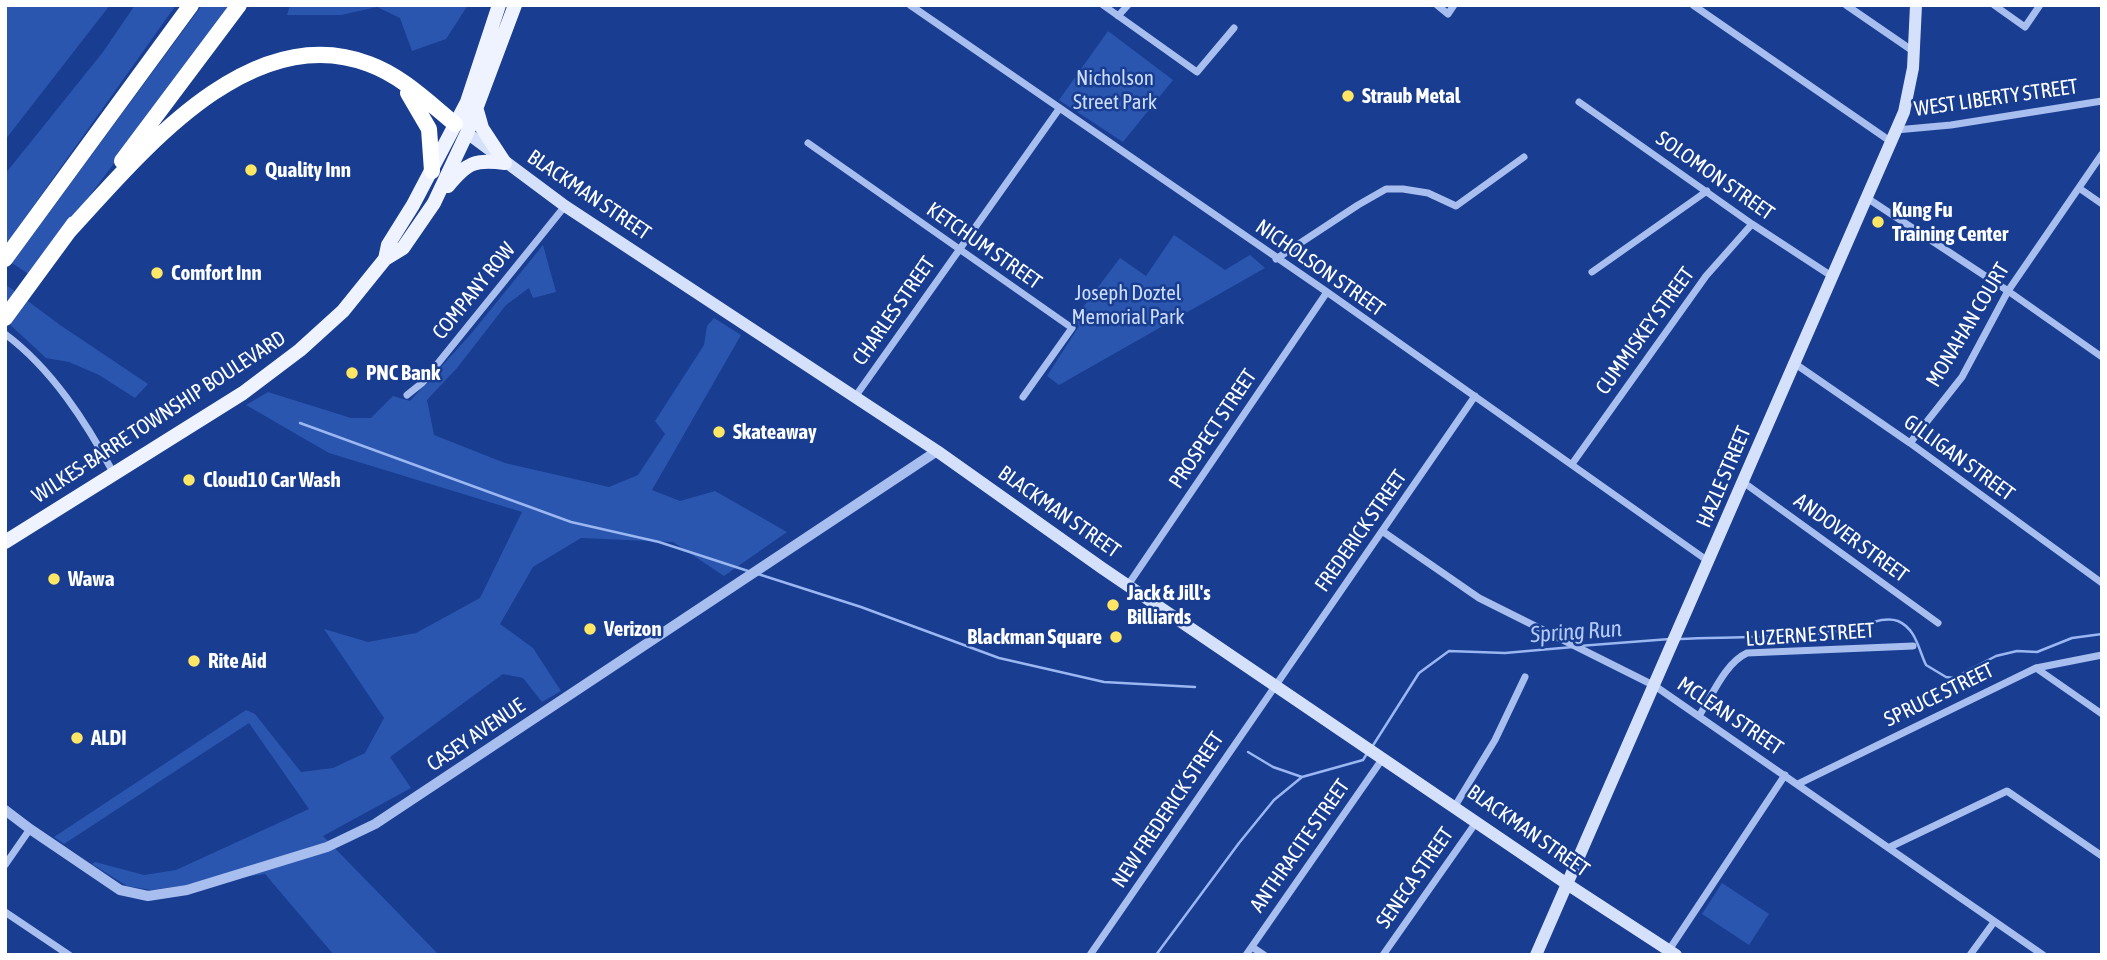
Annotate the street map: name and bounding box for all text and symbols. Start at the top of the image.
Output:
park label: Nicholson Street Park [1073,65,1157,115]
street label: WEST LIBERTY STREET [1913,74,2079,122]
place label: Straub Metal [1362,83,1460,109]
marker: Straub Metal [1340,88,1356,104]
street label: SOLOMON STREET [1651,126,1779,226]
street label: BLACKMAN STREET [523,144,655,246]
place label: Quality Inn [265,157,351,183]
marker: Quality Inn [243,162,259,178]
street label: KETCHUM STREET [922,197,1046,295]
place label: Kung Fu Training Center [1892,197,2008,247]
street label: NICHOLSON STREET [1251,214,1389,322]
marker: Kung Fu Training Center [1870,214,1886,230]
street label: COMPANY ROW [427,237,521,345]
street label: CHARLES STREET [847,252,941,370]
street label: MONAHAN COURT [1921,258,2015,392]
place label: Comfort Inn [171,260,262,286]
street label: CUMMISKEY STREET [1590,262,1700,400]
marker: Comfort Inn [149,265,165,281]
park label: Joseph Doztel Memorial Park [1072,280,1184,330]
street label: WILKES-BARRE TOWNSHIP BOULEVARD [28,326,290,508]
place label: PNC Bank [366,360,440,386]
marker: PNC Bank [344,365,360,381]
street label: PROSPECT STREET [1164,365,1262,493]
street label: GILLIGAN STREET [1899,409,2019,507]
place label: Skateaway [733,419,817,445]
street label: HAZLE STREET [1691,423,1757,531]
marker: Skateaway [711,424,727,440]
street label: BLACKMAN STREET [993,461,1125,563]
street label: FREDERICK STREET [1310,465,1412,597]
place label: Cloud10 Car Wash [203,467,341,493]
marker: Cloud10 Car Wash [181,472,197,488]
street label: ANDOVER STREET [1789,488,1913,588]
place label: Wawa [68,566,114,592]
marker: Wawa [46,571,62,587]
place label: Jack & Jill's Billiards [1127,580,1211,630]
marker: Jack & Jill's Billiards [1105,597,1121,613]
water label: Spring Run [1529,615,1623,649]
place label: Verizon [604,616,662,642]
street label: LUZERNE STREET [1745,618,1875,652]
marker: Verizon [582,621,598,637]
place label: Blackman Square [967,624,1102,650]
marker: Blackman Square [1108,629,1124,645]
place label: Rite Aid [208,648,267,674]
marker: Rite Aid [186,653,202,669]
street label: SPRUCE STREET [1880,658,1998,732]
street label: MCLEAN STREET [1672,671,1788,761]
street label: CASEY AVENUE [422,693,530,777]
place label: ALDI [91,725,127,751]
street label: NEW FREDERICK STREET [1107,727,1229,893]
marker: ALDI [69,730,85,746]
street label: ANTHRACITE STREET [1245,775,1355,917]
street label: BLACKMAN STREET [1462,780,1594,882]
street label: SENECA STREET [1371,823,1459,933]

